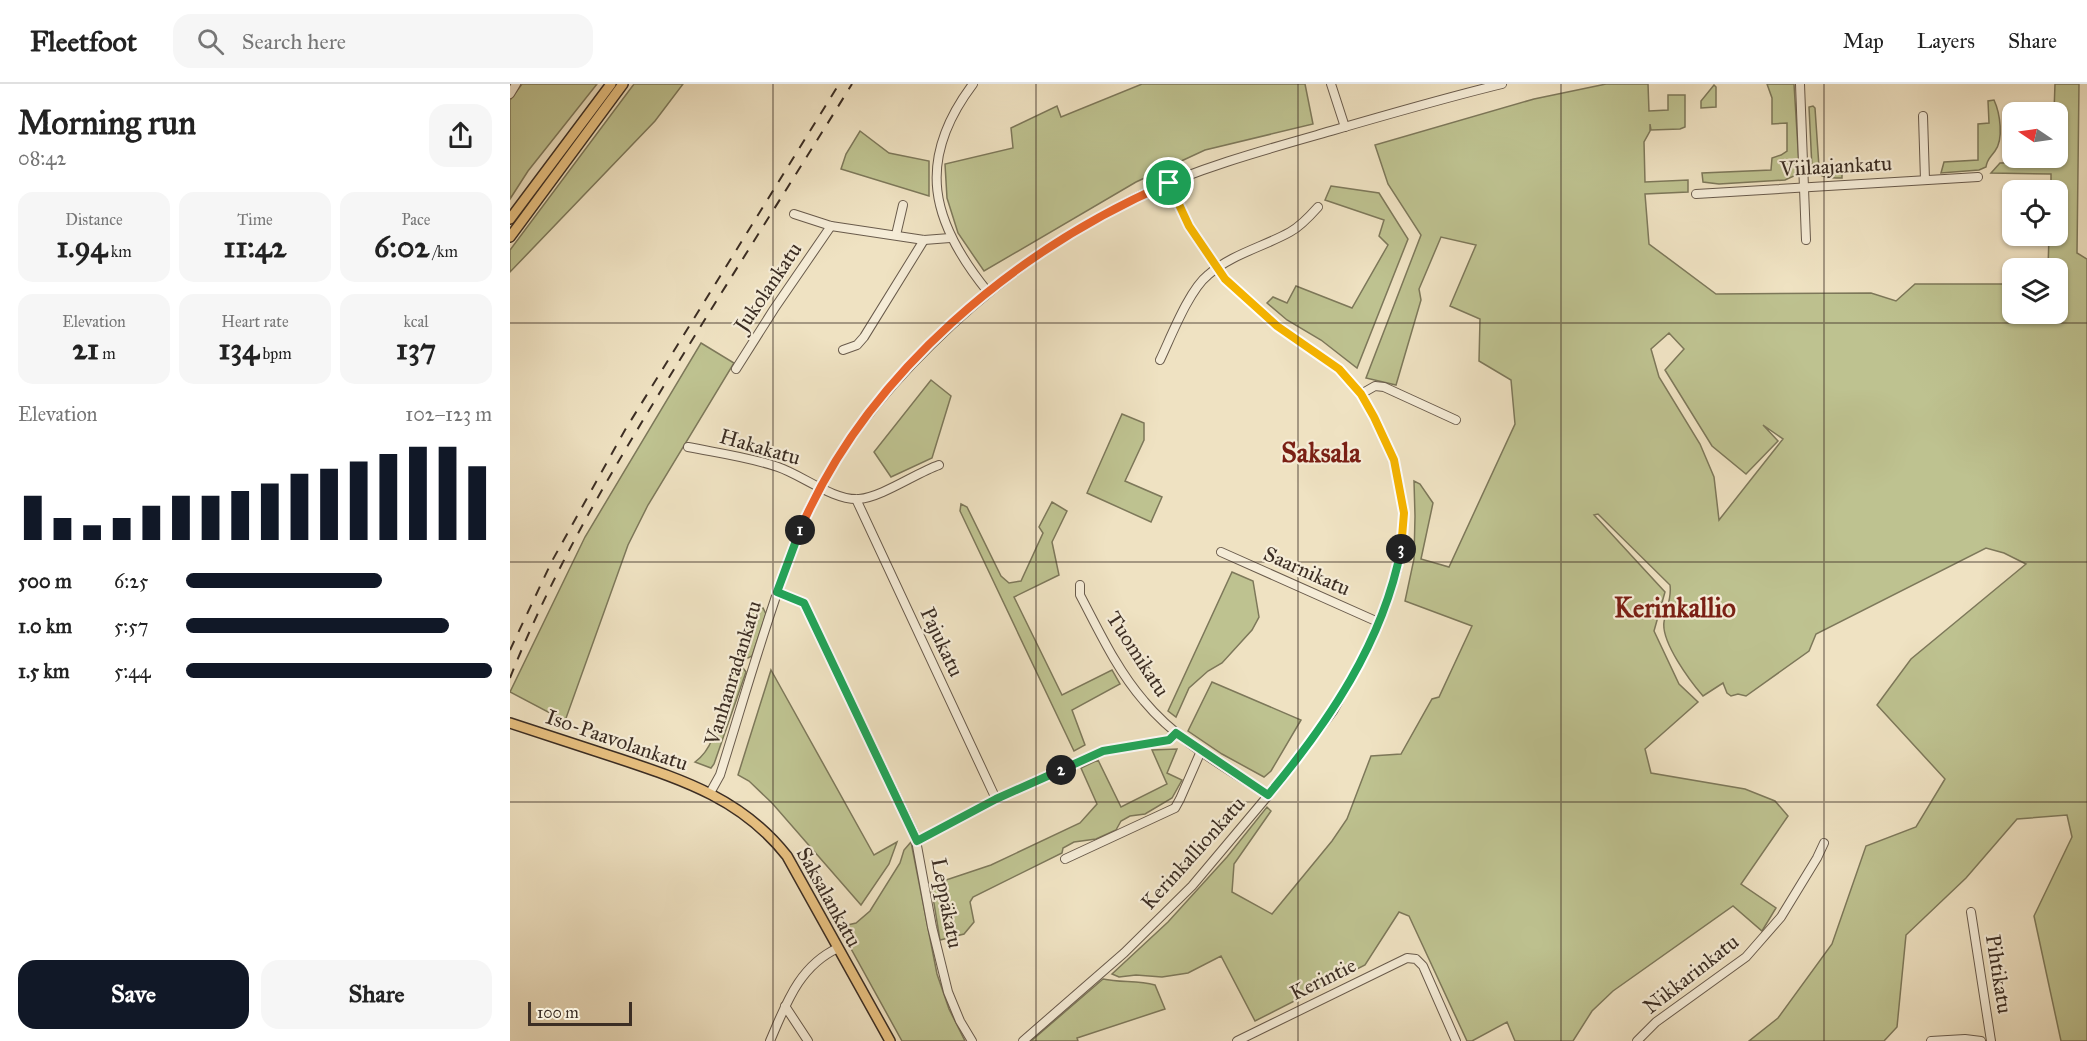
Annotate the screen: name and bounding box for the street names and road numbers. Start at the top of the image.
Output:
street label: Viilaajankatu [1778,150,1893,182]
street label: Jukolankatu [727,237,807,338]
street label: Hakakatu [717,423,803,471]
street label: Saarnikatu [1260,540,1354,602]
street label: Vanhanradankatu [698,598,767,749]
street label: Pajukatu [915,603,969,681]
street label: Tuomikatu [1101,606,1175,702]
street label: Iso-Paavolankatu [542,703,692,777]
street label: Kerinkallionkatu [1135,791,1251,915]
street label: Saksalankatu [791,842,867,952]
street label: Leppäkatu [926,856,968,950]
street label: Nikkarinkatu [1638,929,1744,1019]
street label: Pihtikatu [1980,933,2018,1015]
street label: Kerintie [1286,952,1360,1006]

